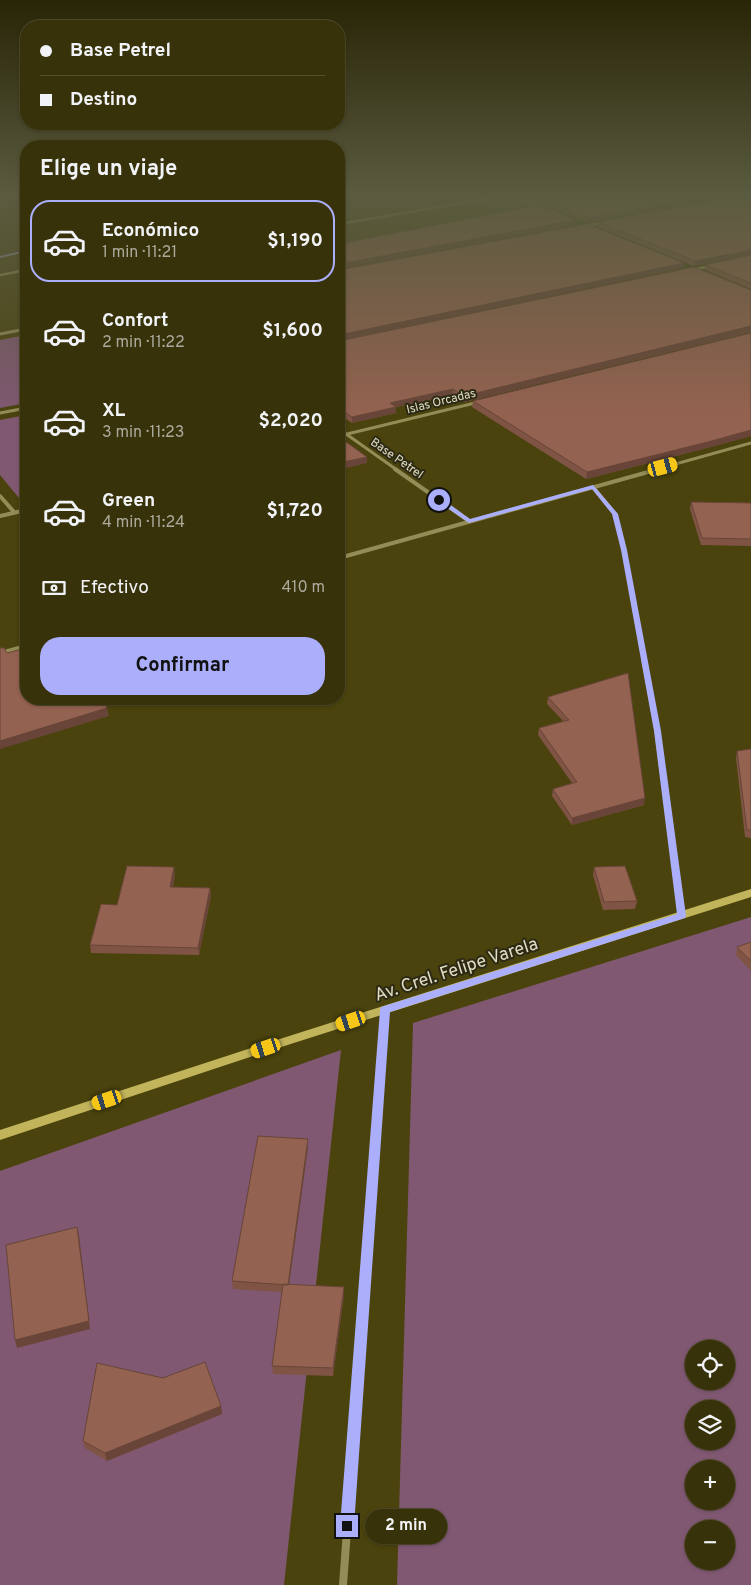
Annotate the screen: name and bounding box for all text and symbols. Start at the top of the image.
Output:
text: Base Petrel [70,39,171,63]
text: Destino [70,88,137,112]
text: Elige un viaje [40,156,177,183]
icon: car [42,219,87,264]
text: Económico [102,219,199,243]
text: $1,190 [267,229,323,253]
text: 1 min · 11:21 [102,243,177,263]
icon: car [42,309,87,354]
text: Confort [102,309,168,333]
text: $1,600 [262,319,323,343]
text: 2 min · 11:22 [102,333,185,353]
street label: Islas Orcadas [405,386,478,418]
icon: car [42,399,87,444]
text: XL [102,399,125,423]
text: $2,020 [259,409,323,433]
text: 3 min · 11:23 [102,423,185,443]
street label: Base Petrel [367,435,426,483]
car [646,456,679,478]
icon: car [42,489,87,534]
text: Green [102,489,155,513]
route start [428,489,450,511]
text: $1,720 [267,499,323,523]
text: 4 min · 11:24 [102,513,185,533]
icon: cash [40,574,68,602]
text: Efectivo [80,576,149,600]
text: 410 m [282,578,325,598]
button: Confirmar [40,637,325,695]
street label: Av. Crel. Felipe Varela [372,933,541,1008]
car [334,1009,367,1033]
car [249,1036,282,1060]
car [90,1088,123,1112]
map controls [685,1340,735,1570]
button: locate [685,1340,735,1390]
button: layers [685,1400,735,1450]
button: + [685,1460,735,1510]
callout: 2 min [364,1508,447,1544]
route end [336,1515,358,1537]
text: 2 min [385,1516,427,1536]
button: − [685,1520,735,1570]

